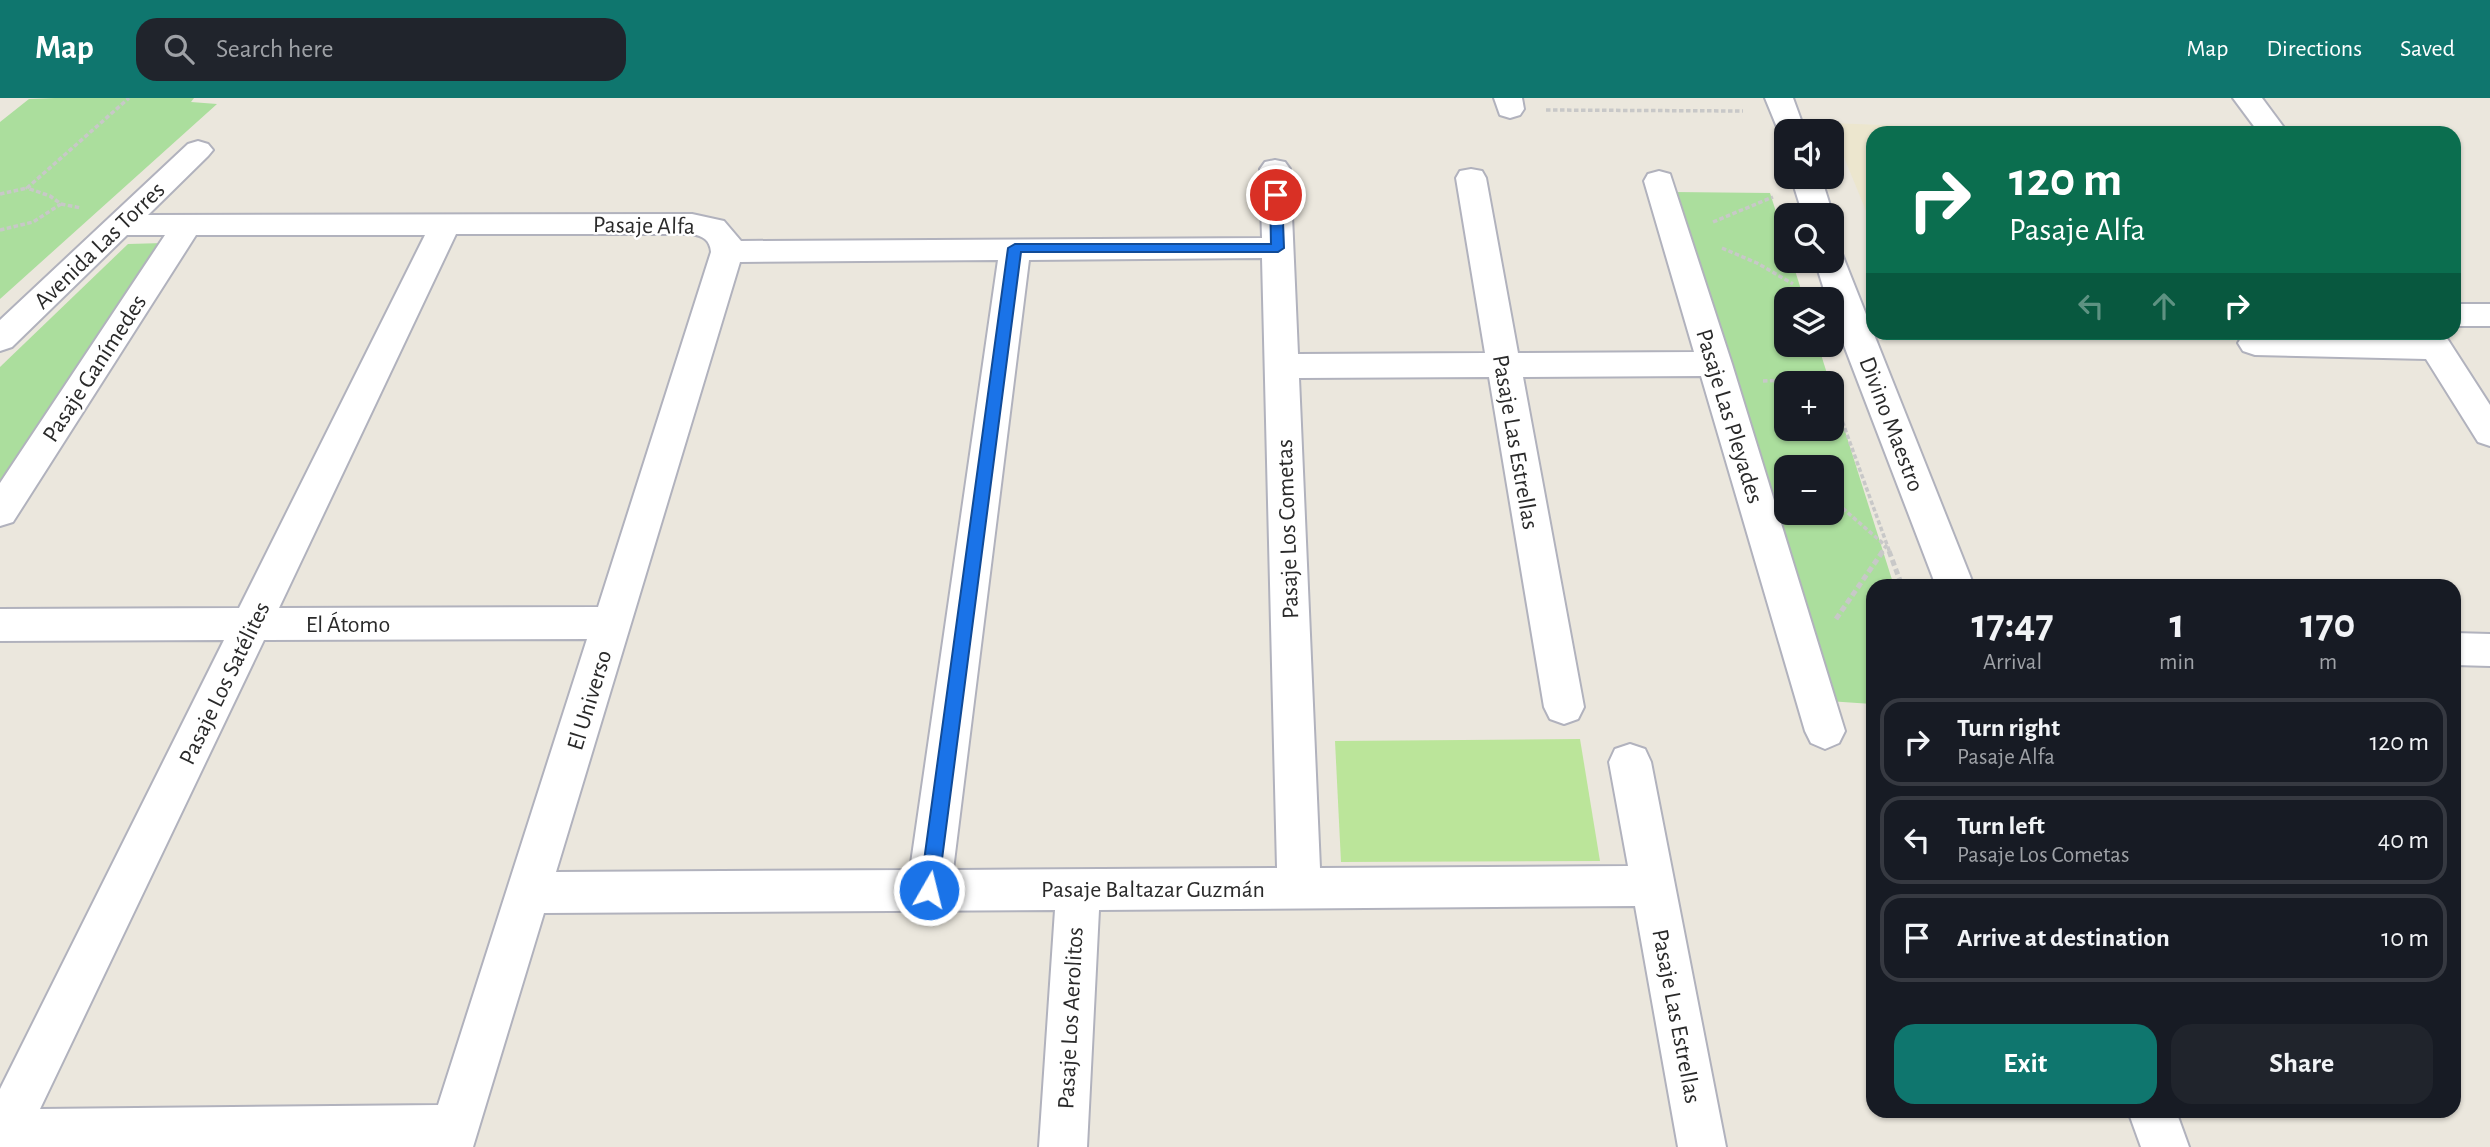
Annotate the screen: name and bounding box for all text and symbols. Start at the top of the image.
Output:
search box [136,18,626,81]
icon: search [160,30,198,68]
text: Map [35,32,94,65]
text: Search here [216,36,334,62]
text: Map [2186,37,2228,61]
text: Directions [2266,37,2362,61]
text: Saved [2400,37,2455,61]
map controls [1774,119,1844,525]
button: sound [1774,119,1844,189]
icon: right [1894,154,1985,245]
text: 120 m [2009,156,2122,205]
pin [1246,165,1306,225]
icon: arrive [1257,176,1295,214]
street label: Avenida Las Torres [30,178,170,314]
button: search [1774,203,1844,273]
street label: Pasaje Alfa [593,213,695,239]
text: Pasaje Alfa [2009,214,2145,246]
button: layers [1774,287,1844,357]
icon: left [2072,287,2110,325]
icon: ahead [2145,287,2183,325]
icon: right [2218,287,2256,325]
street label: Pasaje Ganímedes [38,291,151,446]
street label: Pasaje Las Pleyades [1691,326,1767,506]
street label: Pasaje Las Estrellas [1488,353,1542,531]
street label: Divino Maestro [1854,354,1928,495]
button: + [1774,371,1844,441]
street label: Pasaje Los Cometas [1273,439,1303,619]
button: − [1774,455,1844,525]
street label: Pasaje Los Satélites [175,598,275,769]
text: 17:47 [1971,603,2054,645]
text: 1 [2169,603,2185,645]
text: 170 [2300,603,2356,645]
street label: El Átomo [306,611,390,637]
street label: El Universo [563,647,617,753]
text: Arrival [1983,651,2042,674]
text: min [2159,651,2195,674]
text: m [2319,651,2337,674]
text: Turn right [1957,715,2060,741]
icon: right [1898,723,1936,761]
text: 120 m [2369,729,2429,755]
text: Pasaje Alfa [1957,746,2055,769]
text: Turn left [1957,813,2045,839]
icon: left [1898,821,1936,859]
text: 40 m [2378,827,2429,853]
text: Pasaje Los Cometas [1957,844,2130,867]
position arrow [892,853,966,927]
street label: Pasaje Baltazar Guzmán [1041,878,1265,902]
icon: arrive [1898,919,1936,957]
text: Arrive at destination [1957,925,2170,951]
text: 10 m [2381,925,2429,951]
street label: Pasaje Los Aerolitos [1054,926,1088,1110]
street label: Pasaje Las Estrellas [1647,927,1705,1105]
button: Exit [1894,1024,2157,1104]
button: Share [2171,1024,2433,1104]

